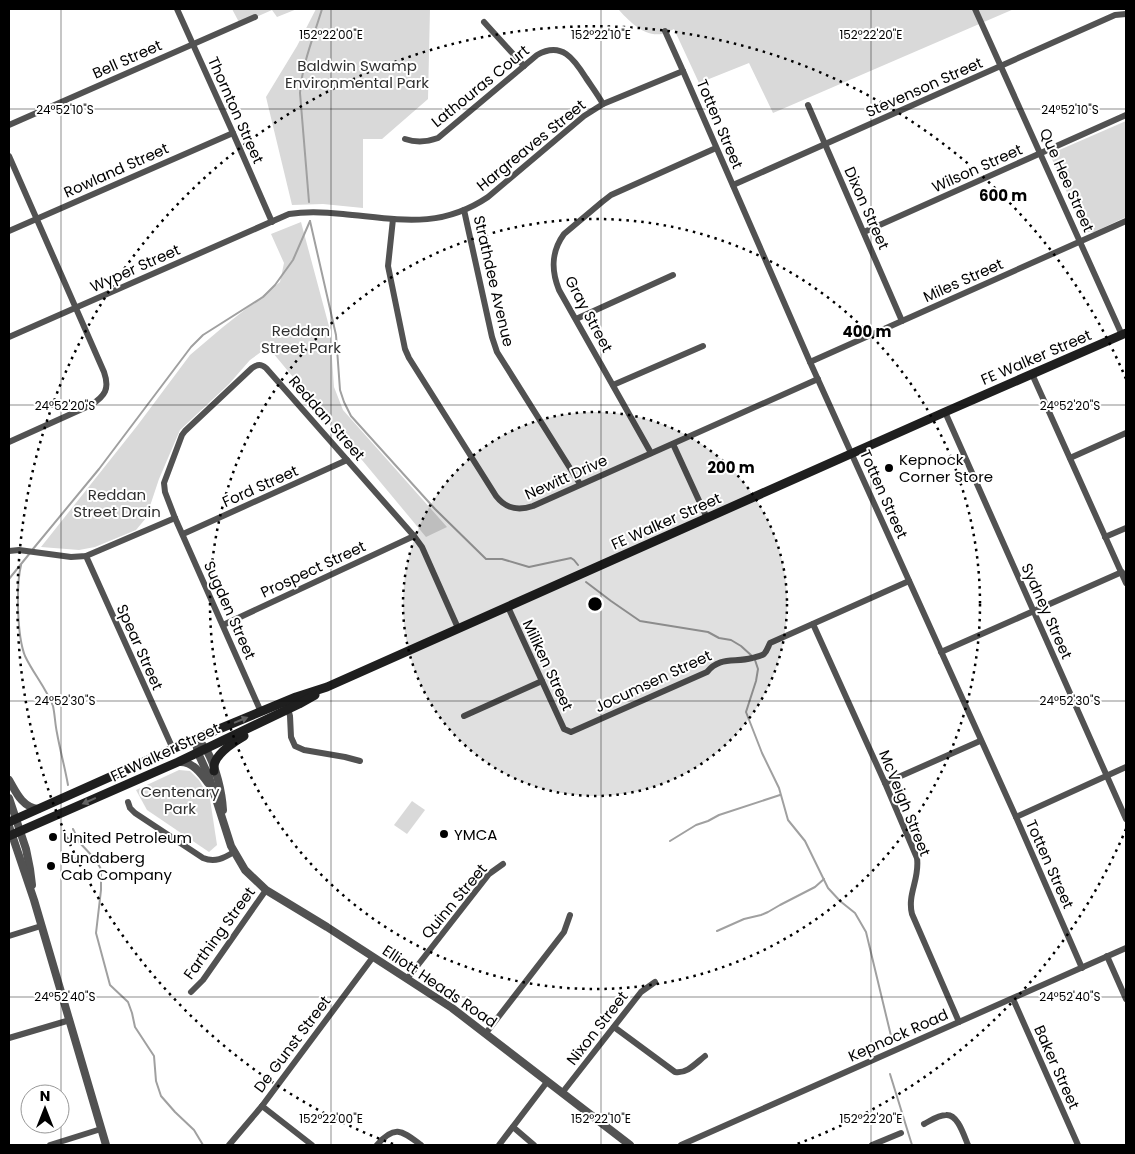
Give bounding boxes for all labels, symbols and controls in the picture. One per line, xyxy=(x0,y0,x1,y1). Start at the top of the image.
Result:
text: 152°22'00"E xyxy=(299,26,363,43)
text: 152°22'10"E xyxy=(571,26,631,43)
text: 152°22'20"E xyxy=(839,26,903,43)
street label: Bell Street xyxy=(89,34,165,84)
street label: Lathouras Court xyxy=(427,40,533,132)
street label: Stevenson Street xyxy=(862,52,986,122)
street label: Thornton Street xyxy=(203,53,269,167)
park label: Baldwin Swamp Environmental Park xyxy=(285,55,429,93)
street label: Totten Street xyxy=(692,76,748,172)
street label: Hargreaves Street xyxy=(472,94,590,196)
text: 24°52'10"S xyxy=(36,101,94,118)
text: 24°52'10"S xyxy=(1041,101,1099,118)
street label: Que Hee Street xyxy=(1035,125,1099,235)
street label: Rowland Street xyxy=(60,138,172,202)
street label: Wilson Street xyxy=(928,139,1026,197)
street label: Dixon Street xyxy=(839,163,895,253)
text: 600 m xyxy=(979,185,1027,206)
street label: Strathdee Avenue xyxy=(469,213,519,349)
street label: Wyper Street xyxy=(87,239,183,297)
street label: Miles Street xyxy=(920,253,1006,307)
street label: Gray Street xyxy=(560,272,618,356)
park label: Reddan Street Park xyxy=(261,320,341,358)
text: 400 m xyxy=(843,321,892,342)
street label: FE Walker Street xyxy=(977,324,1095,390)
street label: Reddan Street xyxy=(284,371,370,465)
text: 24°52'20"S xyxy=(35,397,95,414)
text: 24°52'20"S xyxy=(1040,397,1100,414)
street label: Totten Street xyxy=(855,446,913,542)
street label: Newitt Drive xyxy=(521,449,611,505)
place label: Kepnock Corner Store xyxy=(899,449,993,487)
text: 200 m xyxy=(707,457,755,478)
street label: Ford Street xyxy=(219,460,301,512)
marker: Kepnock Corner Store xyxy=(883,462,895,474)
park label: Reddan Street Drain xyxy=(73,484,161,522)
street label: FE Walker Street xyxy=(608,487,724,555)
street label: Prospect Street xyxy=(257,535,369,603)
street label: Sugden Street xyxy=(199,558,261,662)
street label: Sydney Street xyxy=(1017,560,1077,662)
centre of rings xyxy=(586,595,604,613)
street label: Spear Street xyxy=(112,601,168,693)
street label: Miliken Street xyxy=(518,616,578,714)
street label: Jocumsen Street xyxy=(591,645,715,717)
text: 24°52'30"S xyxy=(35,692,95,709)
text: 24°52'30"S xyxy=(1040,692,1100,709)
one-way arrow xyxy=(234,716,249,724)
street label: FE Walker Street xyxy=(107,717,223,787)
street label: McVeigh Street xyxy=(874,747,936,859)
park label: Centenary Park xyxy=(140,781,220,819)
one-way arrow xyxy=(82,798,96,806)
street label: Totten Street xyxy=(1021,816,1079,912)
place label: YMCA xyxy=(454,824,497,845)
place label: United Petroleum xyxy=(63,827,192,848)
marker: YMCA xyxy=(438,828,450,840)
marker: United Petroleum xyxy=(47,831,59,843)
place label: Bundaberg Cab Company xyxy=(61,847,172,885)
street label: Quinn Street xyxy=(416,859,492,943)
marker: Bundaberg Cab Company xyxy=(45,860,57,872)
street label: Farthing Street xyxy=(178,882,260,984)
street label: Elliott Heads Road xyxy=(379,940,501,1032)
street label: Nixon Street xyxy=(561,987,633,1069)
text: 24°52'40"S xyxy=(34,988,96,1005)
text: 24°52'40"S xyxy=(1039,988,1101,1005)
street label: De Gunst Street xyxy=(249,991,335,1097)
street label: Kepnock Road xyxy=(845,1004,951,1066)
street label: Baker Street xyxy=(1029,1022,1085,1112)
north arrow xyxy=(20,1084,70,1134)
text: N xyxy=(40,1086,50,1106)
text: 152°22'00"E xyxy=(299,1110,363,1127)
text: 152°22'10"E xyxy=(571,1110,631,1127)
text: 152°22'20"E xyxy=(839,1110,903,1127)

